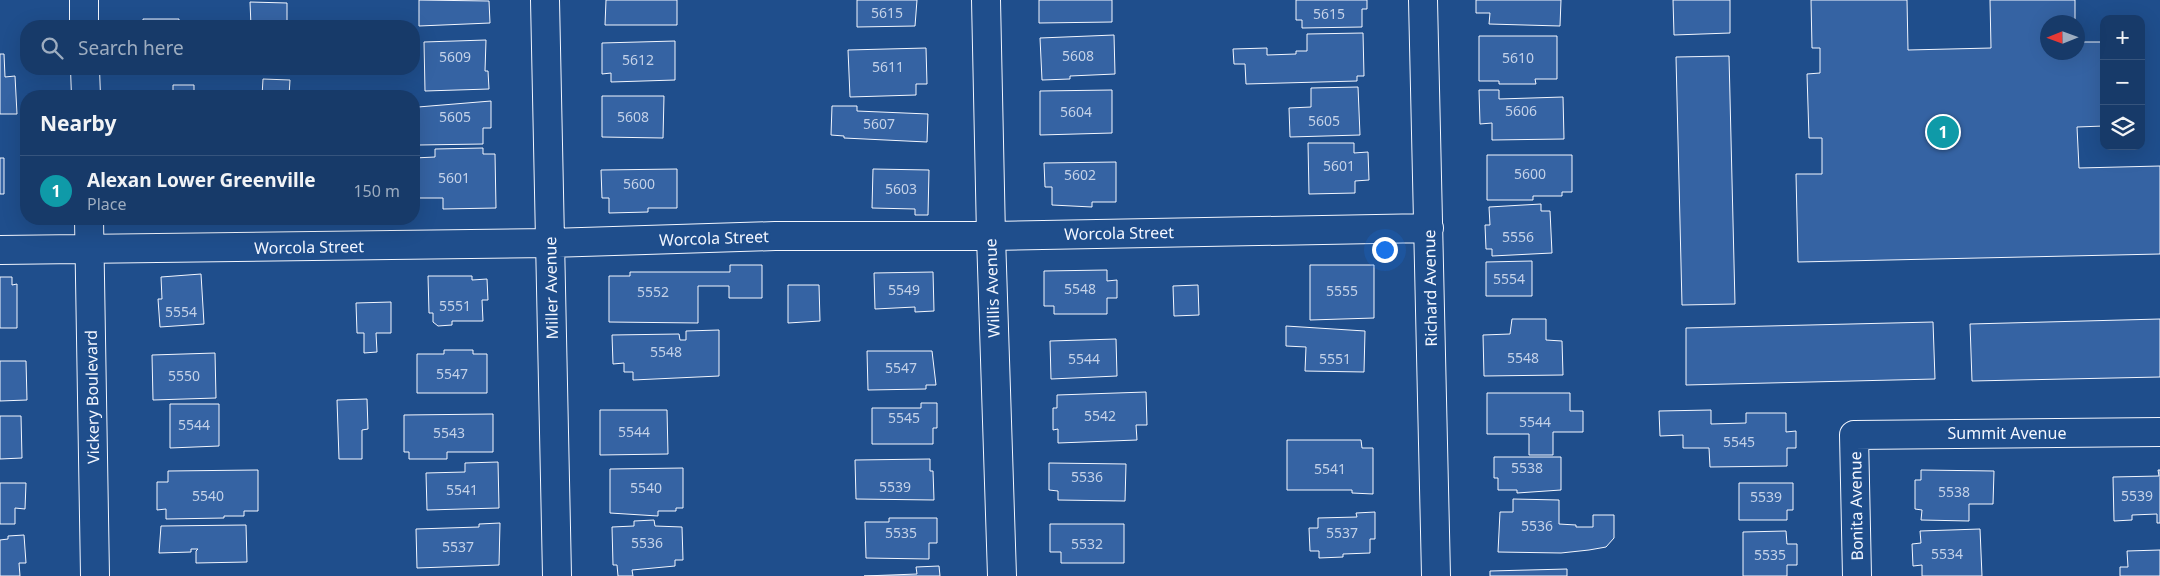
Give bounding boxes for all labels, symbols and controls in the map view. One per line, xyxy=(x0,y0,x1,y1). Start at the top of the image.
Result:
house number: 5615 xyxy=(871,3,903,22)
house number: 5615 xyxy=(1313,4,1345,23)
north arrow xyxy=(2040,15,2085,60)
map controls xyxy=(2100,15,2145,150)
button: + xyxy=(2100,15,2145,60)
search box xyxy=(20,20,420,75)
icon: search xyxy=(38,34,66,62)
text: Search here xyxy=(78,35,184,61)
house number: 5608 xyxy=(1062,46,1094,65)
house number: 5609 xyxy=(439,47,471,66)
house number: 5610 xyxy=(1502,48,1534,67)
house number: 5612 xyxy=(622,50,654,69)
house number: 5611 xyxy=(872,57,904,76)
button: − xyxy=(2100,60,2145,105)
house number: 5606 xyxy=(1505,101,1537,120)
house number: 5604 xyxy=(1060,102,1092,121)
button: layers xyxy=(2100,105,2145,150)
house number: 5605 xyxy=(439,107,471,126)
house number: 5608 xyxy=(617,107,649,126)
text: Nearby xyxy=(40,109,116,137)
house number: 5605 xyxy=(1308,111,1340,130)
pin: 1 xyxy=(1927,113,1959,151)
house number: 5607 xyxy=(863,114,895,133)
house number: 5601 xyxy=(1323,156,1355,175)
house number: 5600 xyxy=(1514,164,1546,183)
house number: 5602 xyxy=(1064,165,1096,184)
text: Alexan Lower Greenville xyxy=(87,167,316,193)
house number: 5601 xyxy=(438,168,470,187)
house number: 5600 xyxy=(623,174,655,193)
house number: 5603 xyxy=(885,179,917,198)
text: 1 xyxy=(51,180,61,202)
text: 150 m xyxy=(353,180,400,202)
text: Place xyxy=(87,193,127,215)
street label: Worcola Street xyxy=(1064,221,1174,245)
street label: Worcola Street xyxy=(659,225,769,251)
house number: 5556 xyxy=(1502,227,1534,246)
street label: Richard Avenue xyxy=(1418,229,1442,347)
street label: Worcola Street xyxy=(254,235,364,259)
street label: Miller Avenue xyxy=(539,236,563,340)
your location xyxy=(1372,237,1398,263)
street label: Willis Avenue xyxy=(979,238,1005,338)
house number: 5554 xyxy=(1493,269,1525,288)
house number: 5548 xyxy=(1064,279,1096,298)
house number: 5549 xyxy=(888,280,920,299)
house number: 5555 xyxy=(1326,281,1358,300)
house number: 5552 xyxy=(637,282,669,301)
house number: 5551 xyxy=(439,296,471,315)
house number: 5554 xyxy=(165,302,197,321)
street label: Vickery Boulevard xyxy=(80,330,104,464)
house number: 5548 xyxy=(650,342,682,361)
house number: 5548 xyxy=(1507,348,1539,367)
house number: 5544 xyxy=(1068,349,1100,368)
house number: 5551 xyxy=(1319,349,1351,368)
house number: 5547 xyxy=(885,358,917,377)
house number: 5547 xyxy=(436,364,468,383)
house number: 5550 xyxy=(168,366,200,385)
house number: 5542 xyxy=(1084,406,1116,425)
house number: 5545 xyxy=(888,408,920,427)
house number: 5544 xyxy=(1519,412,1551,431)
house number: 5544 xyxy=(178,415,210,434)
house number: 5544 xyxy=(618,422,650,441)
street label: Summit Avenue xyxy=(1948,422,2066,444)
house number: 5543 xyxy=(433,423,465,442)
house number: 5545 xyxy=(1723,432,1755,451)
street label: Bonita Avenue xyxy=(1844,451,1868,561)
house number: 5538 xyxy=(1511,458,1543,477)
house number: 5541 xyxy=(1314,459,1346,478)
house number: 5536 xyxy=(1071,467,1103,486)
house number: 5539 xyxy=(879,477,911,496)
house number: 5540 xyxy=(630,478,662,497)
house number: 5541 xyxy=(446,480,478,499)
house number: 5538 xyxy=(1938,482,1970,501)
house number: 5540 xyxy=(192,486,224,505)
house number: 5539 xyxy=(2121,486,2153,505)
house number: 5539 xyxy=(1750,487,1782,506)
house number: 5536 xyxy=(1521,516,1553,535)
house number: 5535 xyxy=(885,523,917,542)
house number: 5537 xyxy=(1326,523,1358,542)
house number: 5536 xyxy=(631,533,663,552)
house number: 5532 xyxy=(1071,534,1103,553)
house number: 5537 xyxy=(442,537,474,556)
house number: 5534 xyxy=(1931,544,1963,563)
house number: 5535 xyxy=(1754,545,1786,564)

